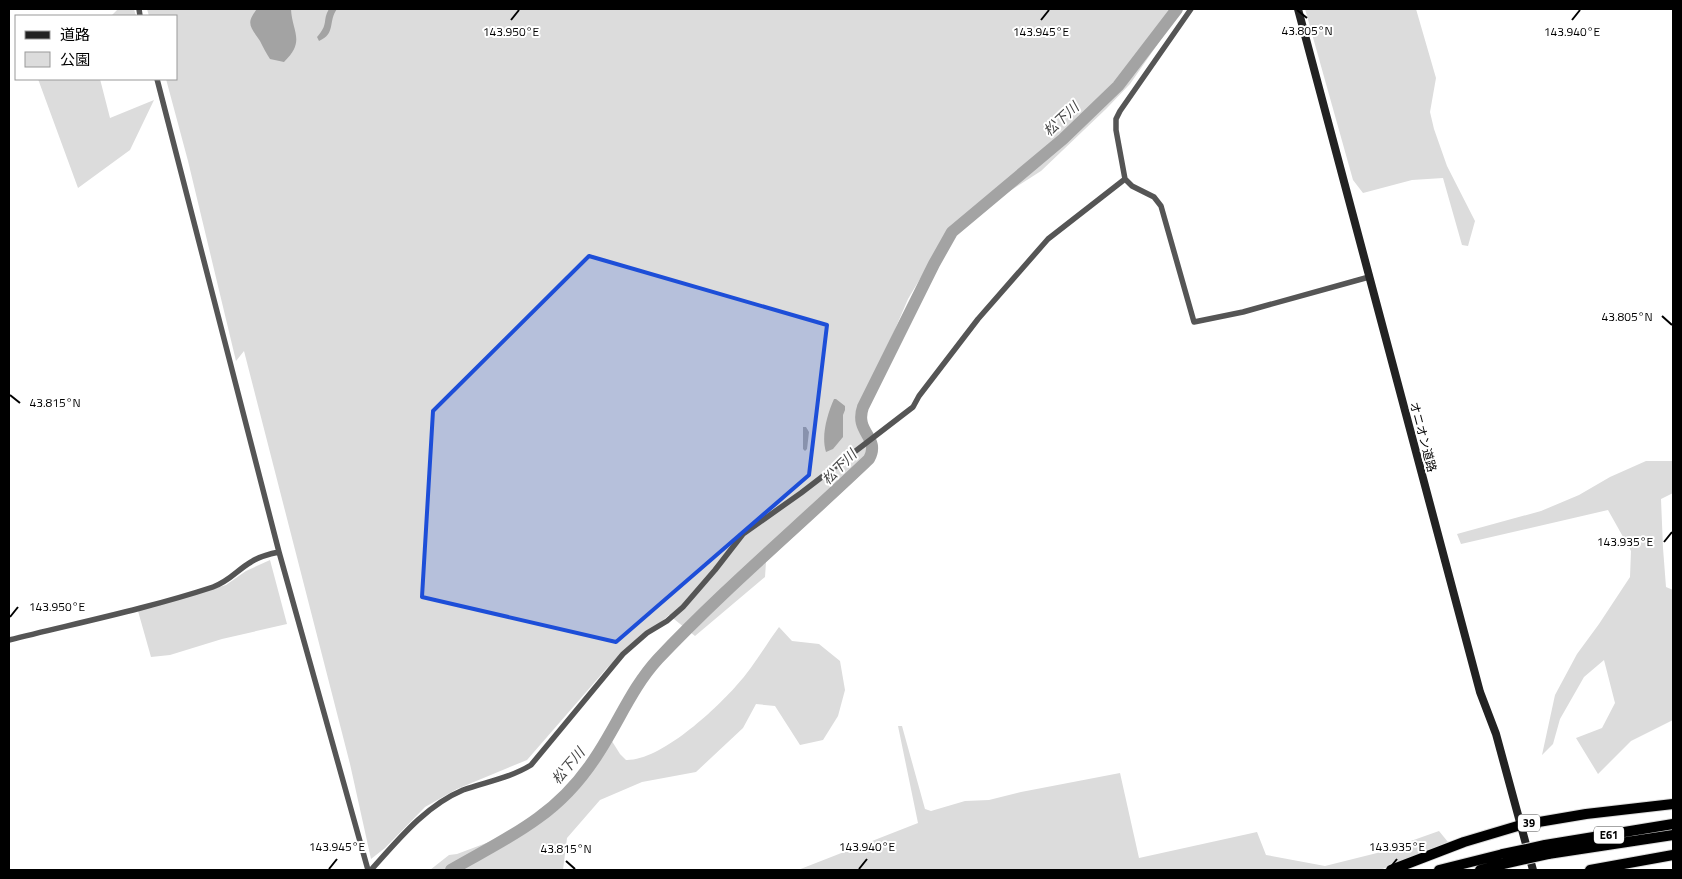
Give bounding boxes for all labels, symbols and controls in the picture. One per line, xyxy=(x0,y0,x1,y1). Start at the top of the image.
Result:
legend xyxy=(15,15,178,80)
text: 43.805°N xyxy=(1281,21,1333,40)
text: 143.950°E xyxy=(483,22,539,41)
text: 143.945°E xyxy=(1013,22,1069,41)
text: 143.940°E xyxy=(1544,22,1600,41)
text: 道路 xyxy=(60,23,90,46)
text: 公園 xyxy=(60,48,90,71)
water label: 松下川 xyxy=(1038,95,1085,141)
text: 43.805°N xyxy=(1601,307,1653,326)
text: 43.815°N xyxy=(29,393,81,412)
street label: オニオン道路 xyxy=(1405,400,1442,474)
water label: 松下川 xyxy=(816,443,862,489)
text: 143.935°E xyxy=(1597,532,1653,551)
text: 143.950°E xyxy=(29,597,85,616)
water label: 松下川 xyxy=(546,741,590,789)
road number: 39 xyxy=(1518,814,1540,831)
road number: E61 xyxy=(1594,826,1624,844)
text: 143.945°E xyxy=(309,837,365,856)
text: 143.940°E xyxy=(839,837,895,856)
text: 143.935°E xyxy=(1369,837,1425,856)
text: 43.815°N xyxy=(540,839,592,858)

